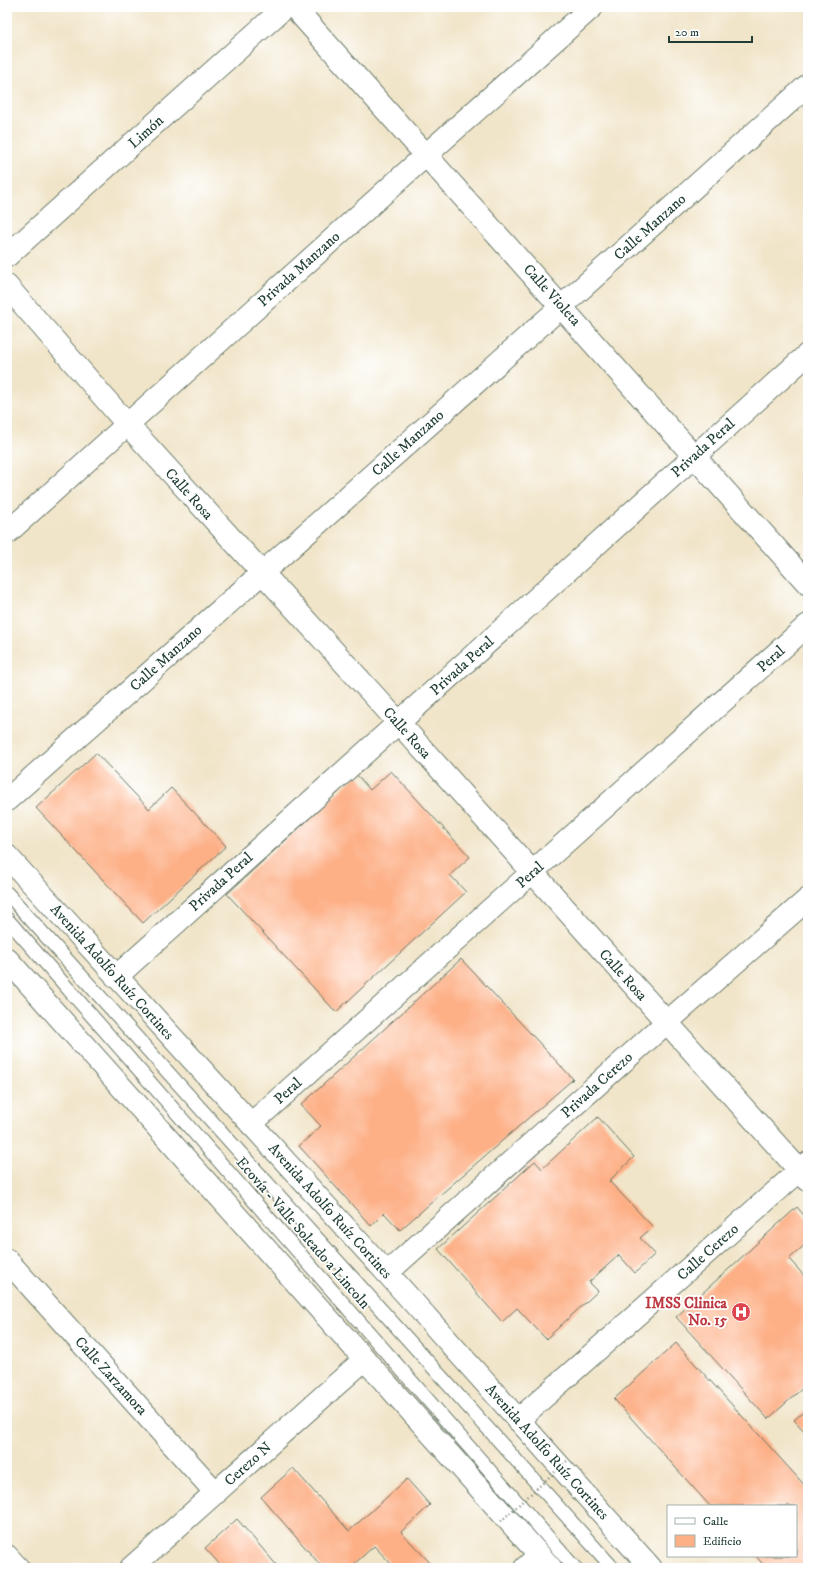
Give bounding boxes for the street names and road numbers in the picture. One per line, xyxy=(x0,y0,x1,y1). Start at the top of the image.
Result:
street label: Limón xyxy=(124,111,168,153)
street label: Calle Manzano xyxy=(610,190,690,264)
street label: Privada Manzano xyxy=(254,227,344,311)
street label: Calle Violeta xyxy=(519,260,585,330)
street label: Calle Manzano xyxy=(368,406,448,480)
street label: Privada Peral xyxy=(667,414,739,482)
street label: Calle Rosa xyxy=(161,464,218,524)
street label: Calle Manzano xyxy=(126,621,206,695)
street label: Privada Peral xyxy=(426,632,498,700)
street label: Peral xyxy=(753,641,789,676)
street label: Calle Rosa xyxy=(379,703,436,763)
street label: Privada Peral xyxy=(185,848,257,916)
street label: Peral xyxy=(512,857,548,892)
street label: Avenida Adolfo Ruíz Cortines xyxy=(46,900,178,1044)
street label: Calle Rosa xyxy=(595,945,652,1005)
street label: Privada Cerezo xyxy=(557,1048,637,1122)
street label: Peral xyxy=(270,1073,306,1108)
street label: Avenida Adolfo Ruíz Cortines xyxy=(264,1139,396,1283)
street label: Ecovía - Valle Soleado a Lincoln xyxy=(232,1153,374,1313)
street label: Calle Cerezo xyxy=(673,1219,743,1285)
street label: Calle Zarzamora xyxy=(71,1333,152,1420)
street label: Avenida Adolfo Ruíz Cortines xyxy=(481,1380,613,1524)
street label: Cerezo N xyxy=(220,1438,276,1490)

